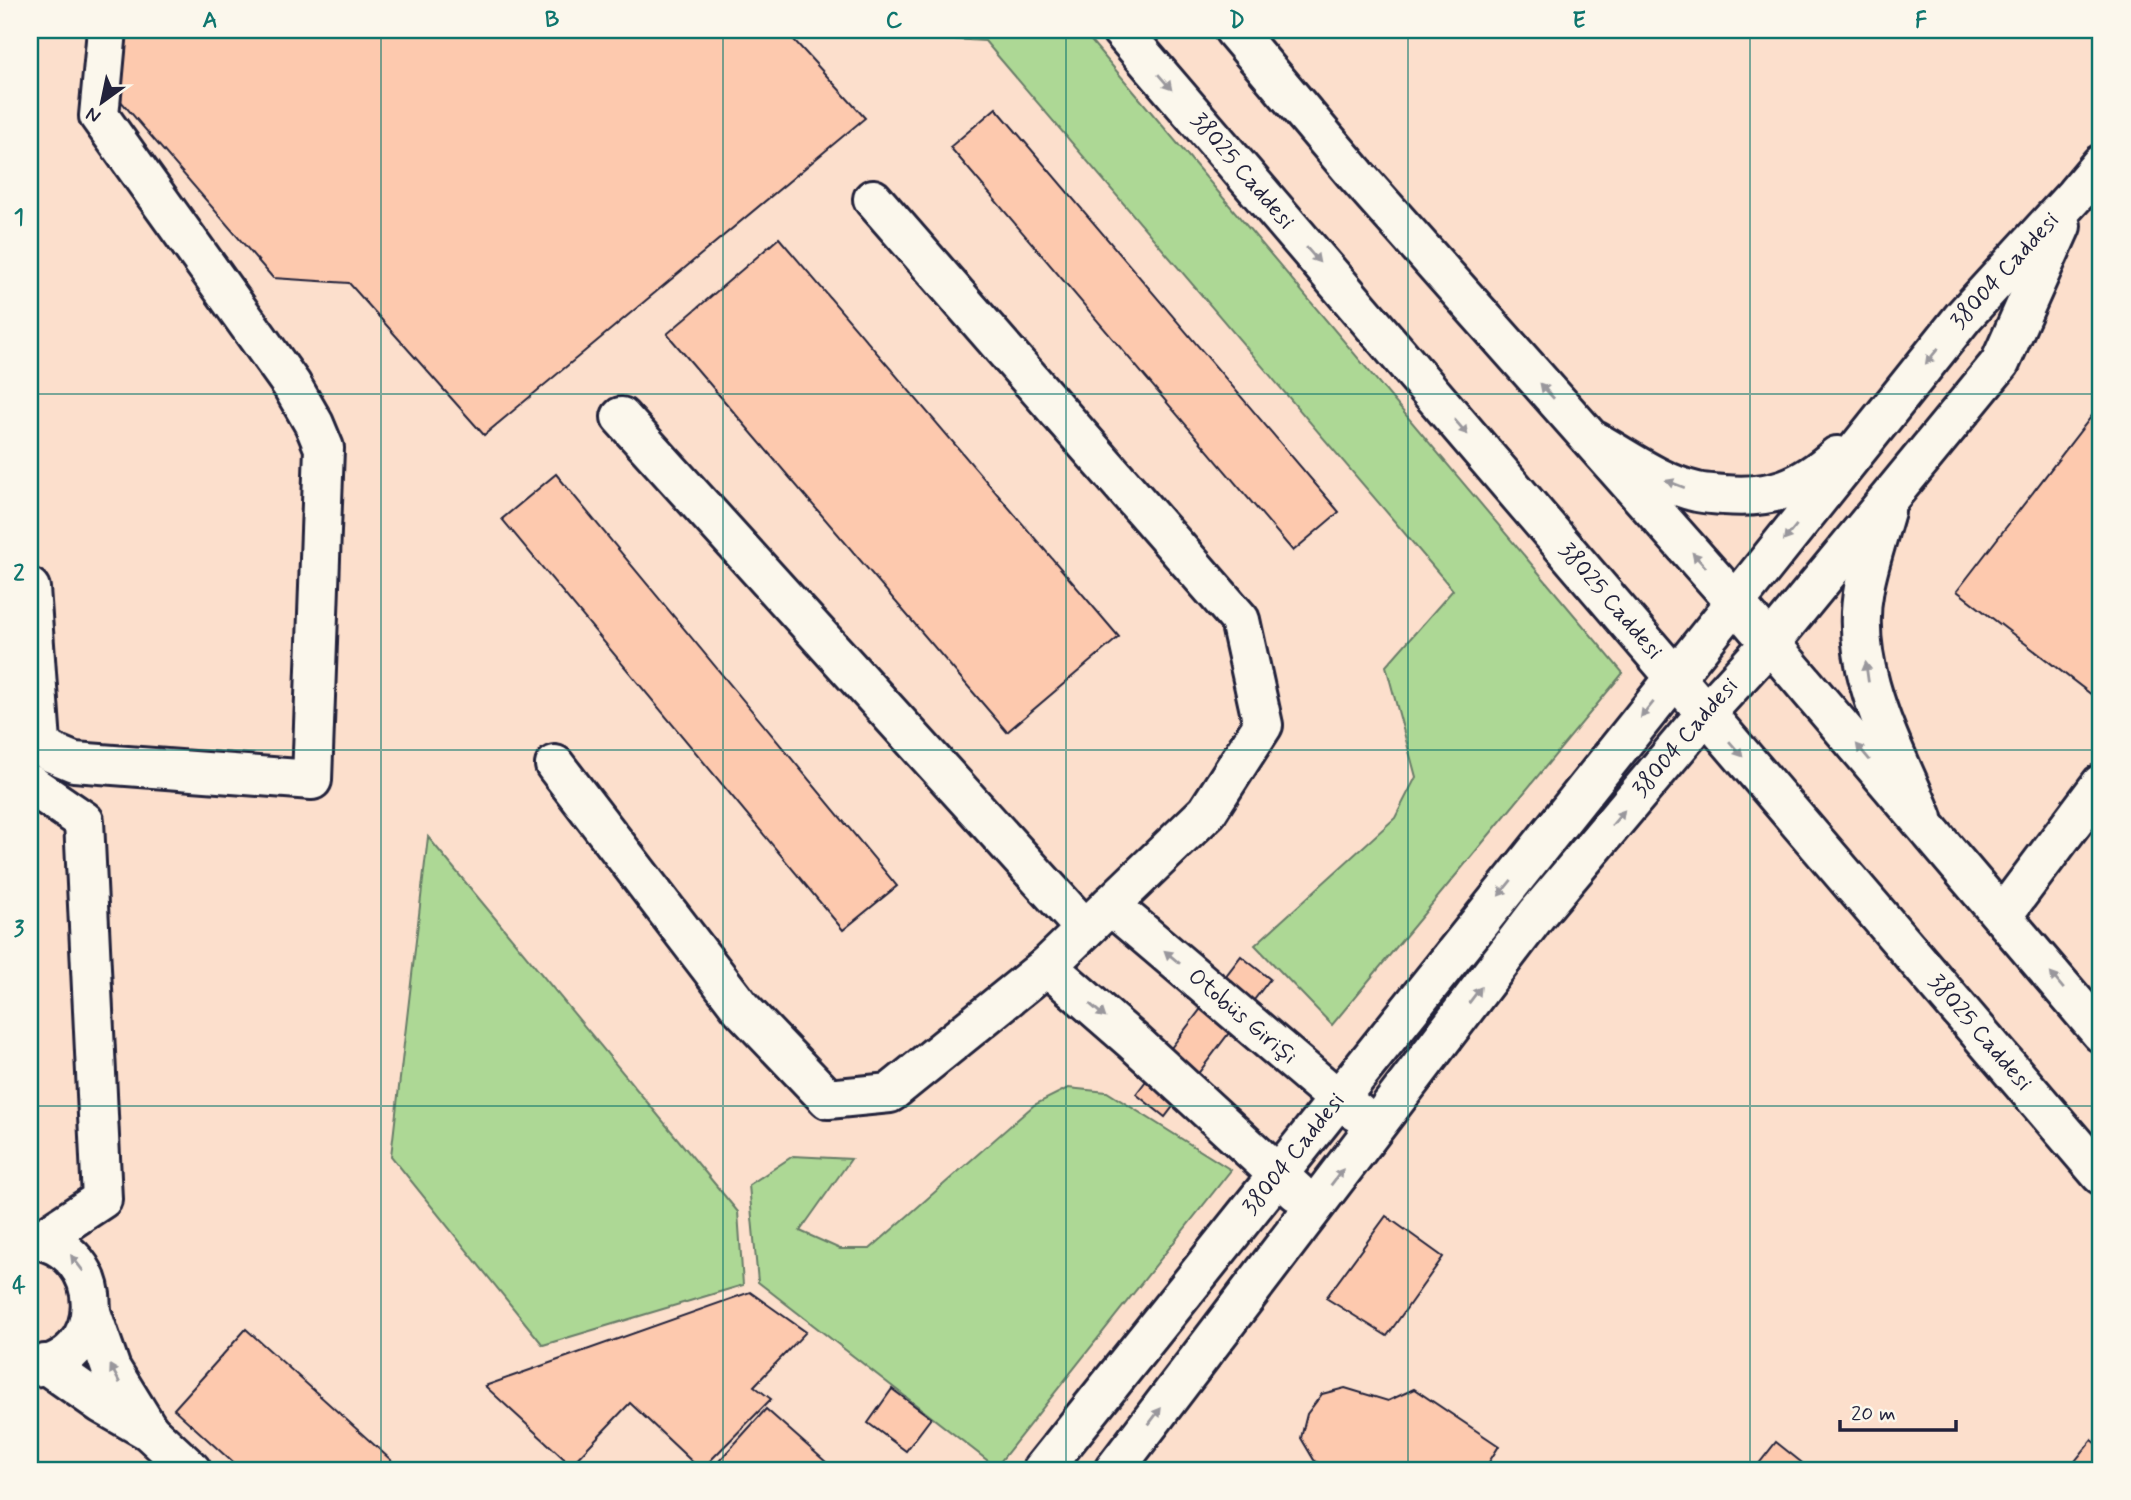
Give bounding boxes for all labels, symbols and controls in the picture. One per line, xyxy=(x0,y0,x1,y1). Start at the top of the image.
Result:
text: A xyxy=(202,6,218,36)
text: B xyxy=(545,6,560,36)
text: C xyxy=(886,6,903,36)
text: D xyxy=(1229,6,1245,36)
text: E xyxy=(1572,6,1586,36)
text: F xyxy=(1915,6,1927,36)
north arrow xyxy=(66,66,136,136)
one-way arrow xyxy=(1157,73,1172,90)
text: N xyxy=(81,101,106,129)
street label: 38025 Caddesi xyxy=(1183,107,1300,236)
text: 1 xyxy=(14,203,24,233)
street label: 38004 Caddesi xyxy=(1944,206,2066,336)
one-way arrow xyxy=(1305,246,1320,263)
one-way arrow xyxy=(1925,347,1940,364)
one-way arrow xyxy=(1540,382,1555,399)
one-way arrow xyxy=(1453,419,1468,436)
one-way arrow xyxy=(1665,478,1686,489)
one-way arrow xyxy=(1783,525,1798,542)
street label: 38025 Caddesi xyxy=(1551,537,1668,666)
one-way arrow xyxy=(1691,552,1707,569)
text: 2 xyxy=(13,559,25,589)
one-way arrow xyxy=(1861,660,1872,682)
street label: 38004 Caddesi xyxy=(1626,672,1745,804)
one-way arrow xyxy=(1639,701,1654,719)
one-way arrow xyxy=(1729,740,1744,758)
one-way arrow xyxy=(1855,743,1870,761)
one-way arrow xyxy=(1610,809,1625,827)
one-way arrow xyxy=(1497,879,1512,897)
text: 3 xyxy=(14,915,25,945)
one-way arrow xyxy=(1164,950,1182,965)
street label: Otobüs Girişi xyxy=(1181,962,1303,1072)
street label: 38025 Caddesi xyxy=(1921,968,2038,1098)
one-way arrow xyxy=(2050,973,2065,990)
one-way arrow xyxy=(1468,986,1482,1005)
one-way arrow xyxy=(1089,1003,1107,1019)
street label: 38004 Caddesi xyxy=(1236,1087,1352,1222)
one-way arrow xyxy=(1330,1168,1345,1186)
one-way arrow xyxy=(70,1255,85,1272)
text: 4 xyxy=(12,1271,26,1301)
one-way arrow xyxy=(109,1364,121,1384)
scale bar xyxy=(1840,1388,1956,1432)
text: 20 m xyxy=(1851,1400,1896,1428)
one-way arrow xyxy=(1148,1407,1162,1425)

